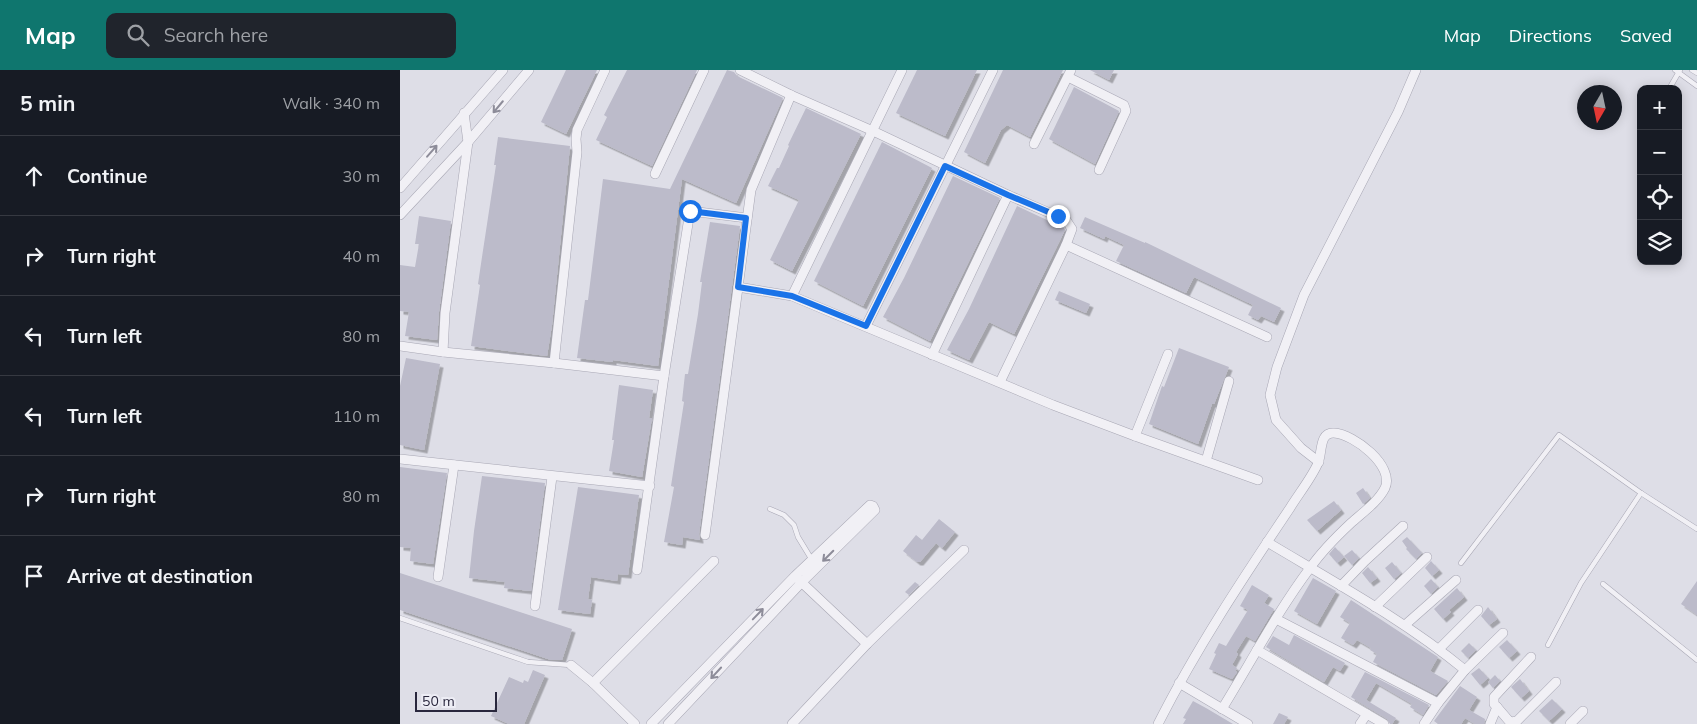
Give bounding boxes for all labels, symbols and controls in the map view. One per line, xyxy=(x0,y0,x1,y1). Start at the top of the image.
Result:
search box xyxy=(106,13,456,58)
text: Map xyxy=(25,20,76,50)
icon: search xyxy=(124,21,152,49)
text: Search here xyxy=(164,23,268,47)
text: Map xyxy=(1444,24,1481,47)
text: Directions xyxy=(1509,24,1592,47)
text: Saved xyxy=(1620,24,1672,47)
north arrow xyxy=(1577,85,1622,130)
map controls xyxy=(1637,85,1682,265)
button: + xyxy=(1637,85,1682,130)
text: 5 min xyxy=(20,90,75,116)
text: Walk · 340 m xyxy=(282,93,380,113)
one-way arrow xyxy=(492,100,503,113)
button: − xyxy=(1637,130,1682,175)
one-way arrow xyxy=(426,144,438,157)
icon: ahead xyxy=(20,162,48,190)
text: Continue xyxy=(67,164,147,188)
text: 30 m xyxy=(343,166,380,186)
button: locate xyxy=(1637,175,1682,220)
route start xyxy=(679,200,702,223)
route end xyxy=(1047,205,1070,228)
button: layers xyxy=(1637,220,1682,265)
icon: right xyxy=(20,242,48,270)
text: Turn right xyxy=(67,244,156,268)
text: 40 m xyxy=(343,246,380,266)
icon: left xyxy=(20,322,48,350)
text: Turn left xyxy=(67,324,142,348)
text: 80 m xyxy=(343,326,380,346)
icon: left xyxy=(20,402,48,430)
text: Turn left xyxy=(67,404,142,428)
text: 110 m xyxy=(333,406,380,426)
icon: right xyxy=(20,482,48,510)
text: Turn right xyxy=(67,484,156,508)
text: 80 m xyxy=(343,486,380,506)
one-way arrow xyxy=(822,550,834,562)
icon: arrive xyxy=(20,562,48,590)
text: Arrive at destination xyxy=(67,564,253,588)
one-way arrow xyxy=(752,607,764,620)
one-way arrow xyxy=(710,667,722,680)
scale bar xyxy=(415,689,498,712)
text: 50 m xyxy=(422,692,455,710)

